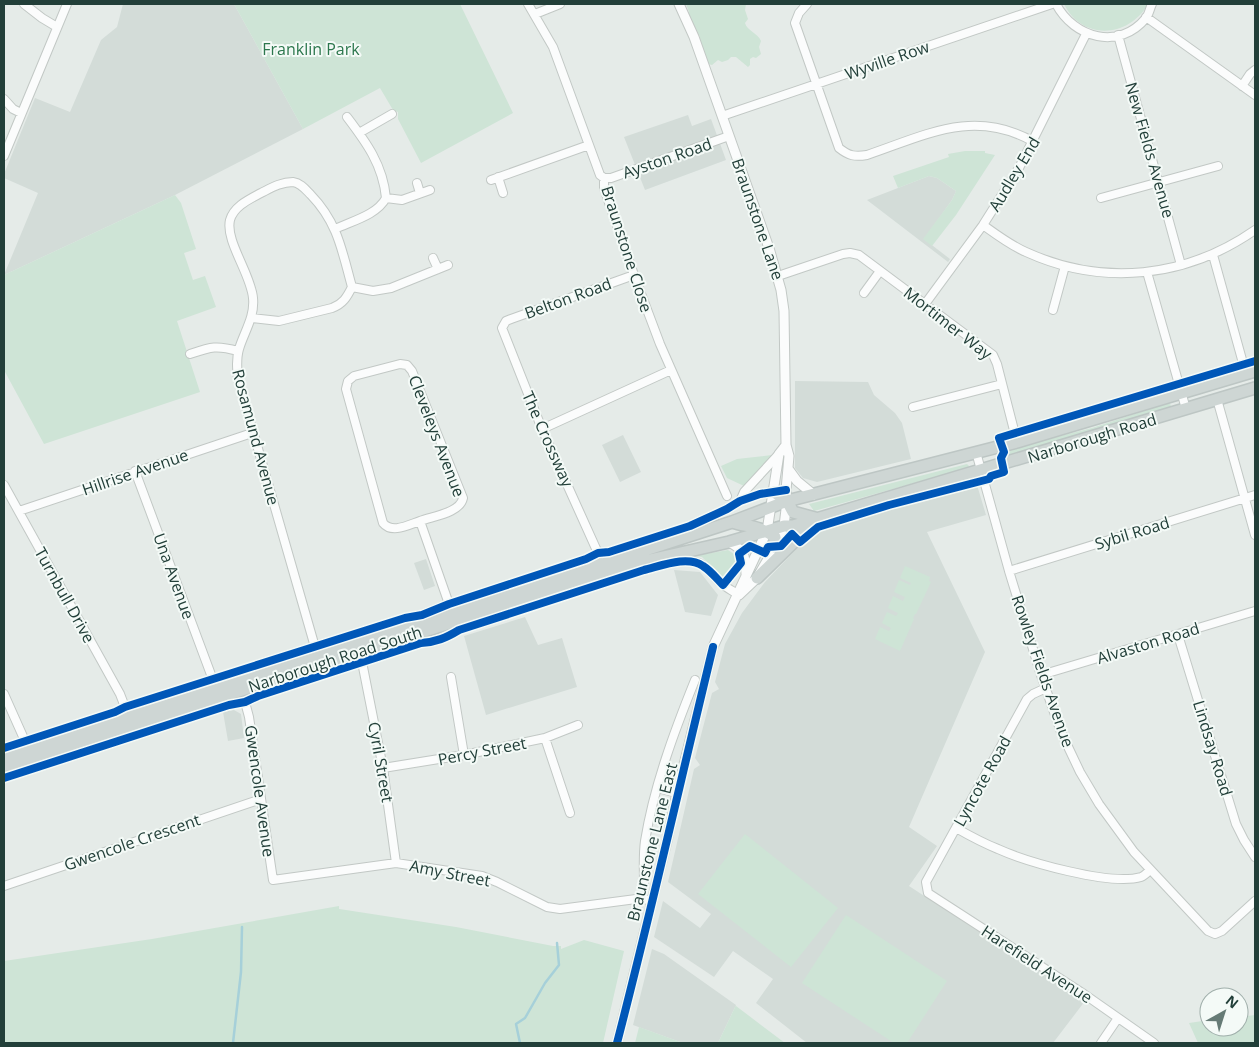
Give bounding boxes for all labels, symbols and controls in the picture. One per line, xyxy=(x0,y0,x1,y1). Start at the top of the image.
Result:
street label: Wyville Row xyxy=(842,35,933,85)
park label: Franklin Park xyxy=(262,38,360,60)
street label: New Fields Avenue xyxy=(1120,80,1180,220)
street label: Ayston Road xyxy=(619,132,715,184)
street label: Audley End xyxy=(983,133,1045,215)
street label: Braunstone Lane xyxy=(727,155,789,283)
street label: Braunstone Close xyxy=(596,183,658,315)
street label: Belton Road xyxy=(522,272,614,324)
street label: Mortimer Way xyxy=(899,282,997,365)
street label: Rosamund Avenue xyxy=(227,366,285,508)
street label: Cleveleys Avenue xyxy=(404,372,470,500)
street label: The Crossway xyxy=(517,388,579,491)
street label: Narborough Road xyxy=(1025,408,1159,468)
street label: Hillrise Avenue xyxy=(79,444,191,500)
street label: Sybil Road xyxy=(1092,511,1172,555)
street label: Una Avenue xyxy=(148,530,200,622)
street label: Turnbull Drive xyxy=(30,543,100,647)
street label: Rowley Fields Avenue xyxy=(1007,592,1079,750)
street label: Alvaston Road xyxy=(1094,617,1202,669)
street label: Narborough Road South xyxy=(245,620,425,698)
street label: Lindsay Road xyxy=(1188,698,1238,798)
street label: Cyril Street xyxy=(363,720,399,804)
street label: Gwencole Avenue xyxy=(240,724,280,858)
street label: Percy Street xyxy=(436,732,528,770)
street label: Lyncote Road xyxy=(948,732,1016,830)
street label: Braunstone Lane East xyxy=(622,760,682,924)
street label: Gwencole Crescent xyxy=(61,808,203,876)
street label: Amy Street xyxy=(408,854,493,892)
street label: Harefield Avenue xyxy=(977,920,1097,1008)
north arrow xyxy=(1199,987,1249,1037)
text: N xyxy=(1222,991,1243,1012)

